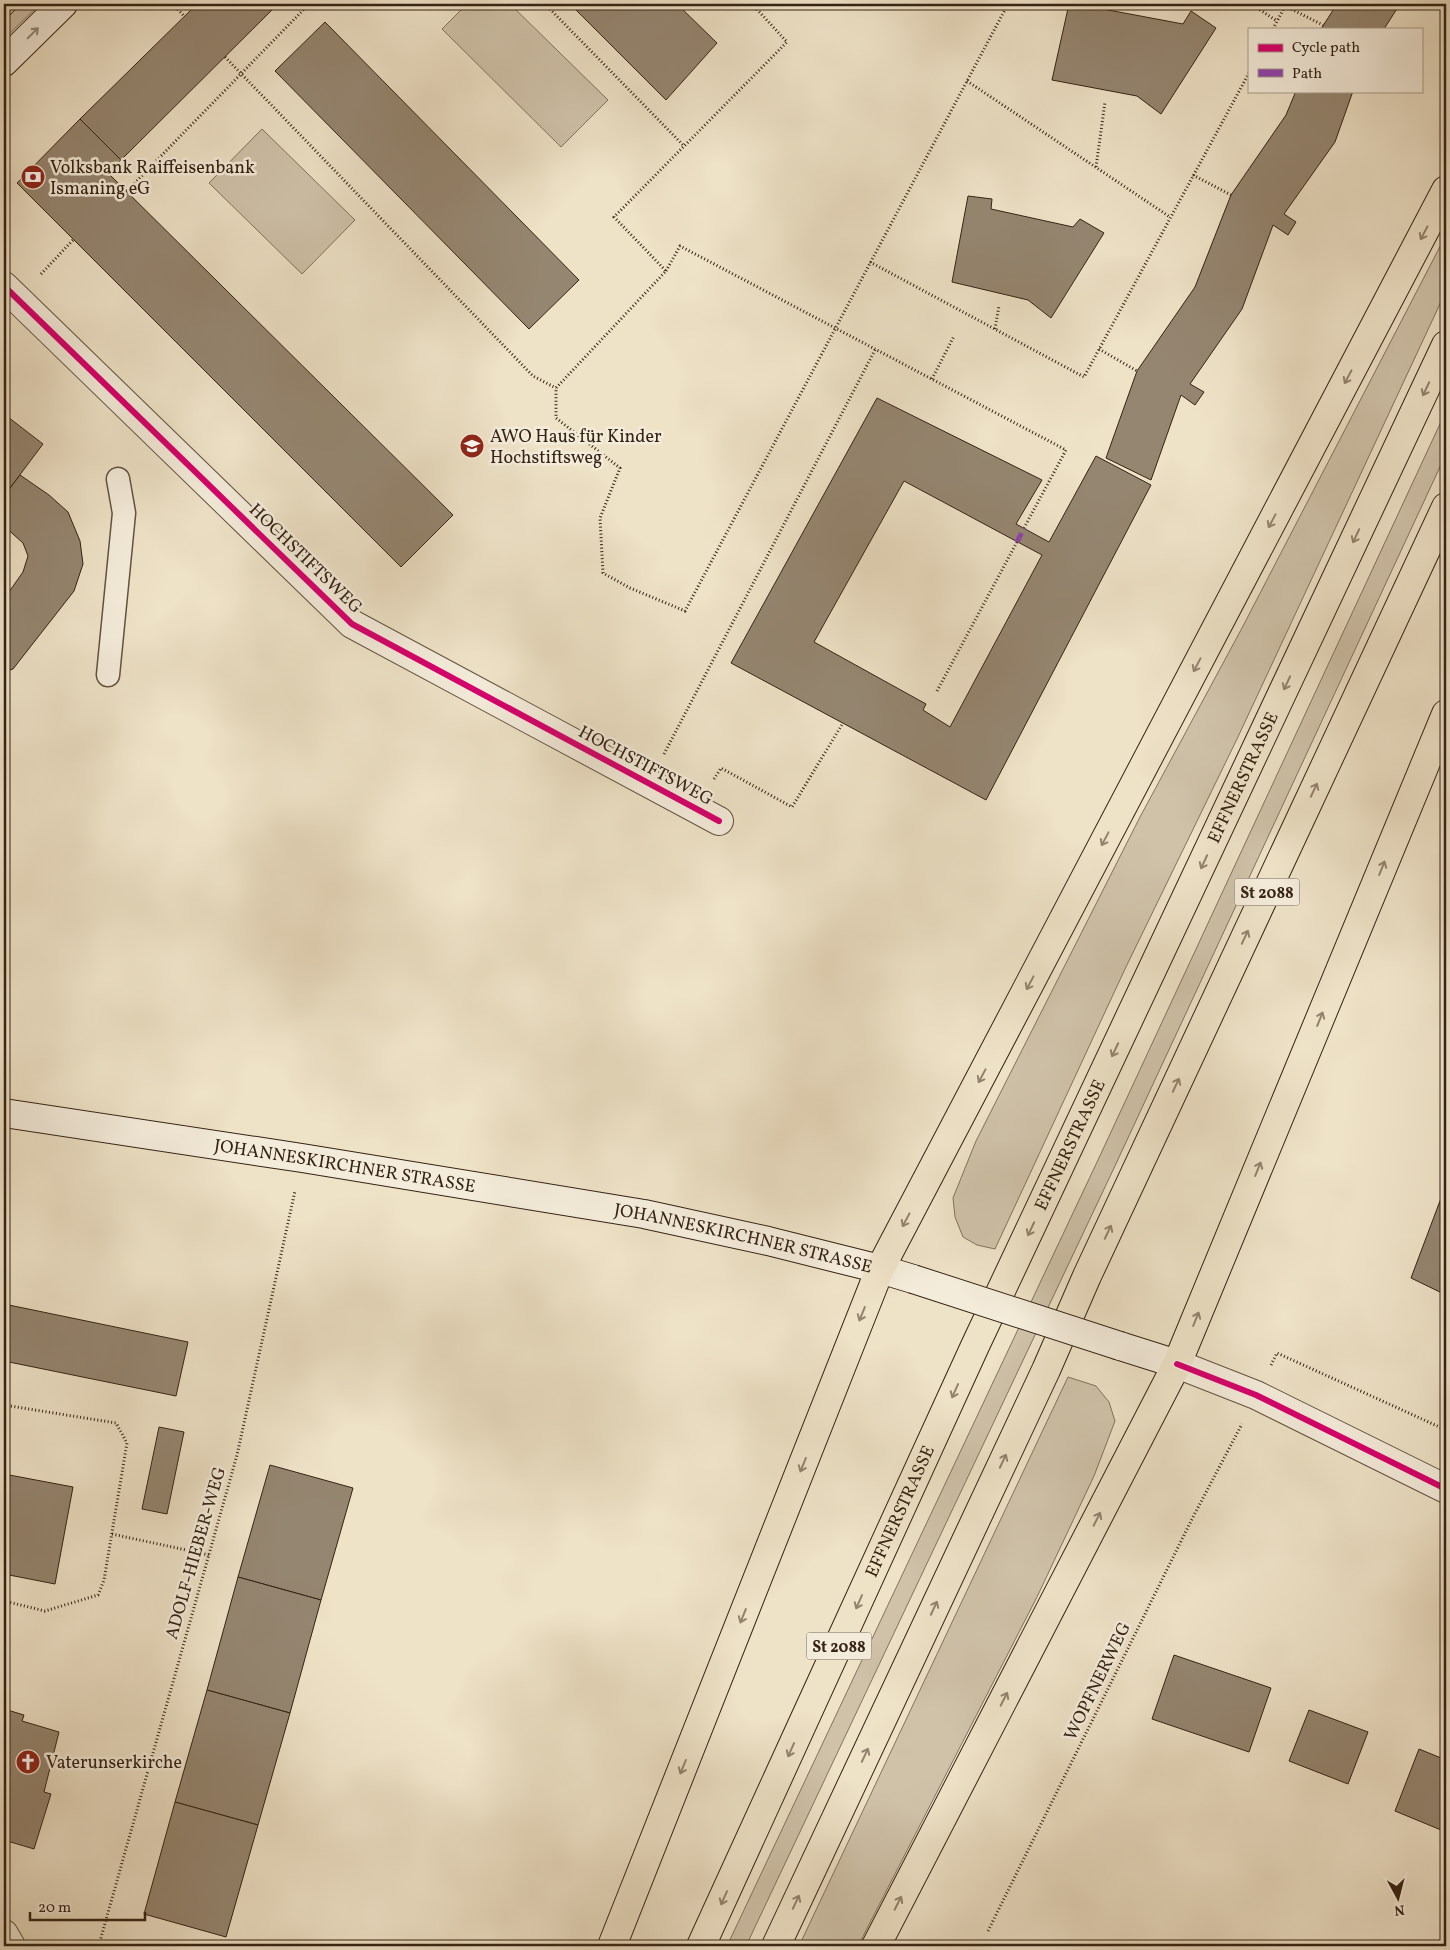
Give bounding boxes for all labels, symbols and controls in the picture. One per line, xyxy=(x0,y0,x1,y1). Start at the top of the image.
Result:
one-way arrow xyxy=(27,27,40,39)
legend xyxy=(1248,28,1422,92)
text: Cycle path xyxy=(1292,38,1360,59)
text: Path xyxy=(1292,64,1322,85)
place label: Volksbank Raiffeisenbank Ismaning eG xyxy=(50,156,255,202)
bank icon: Volksbank Raiffeisenbank Ismaning eG xyxy=(20,164,46,190)
one-way arrow xyxy=(1419,226,1429,241)
one-way arrow xyxy=(1343,370,1353,385)
one-way arrow xyxy=(1420,381,1430,396)
place label: AWO Haus für Kinder Hochstiftsweg xyxy=(490,425,662,471)
school or university icon: AWO Haus für Kinder Hochstiftsweg xyxy=(459,433,485,459)
street label: HOCHSTIFTSWEG xyxy=(243,498,367,620)
one-way arrow xyxy=(1267,513,1277,528)
one-way arrow xyxy=(1351,528,1361,543)
one-way arrow xyxy=(1192,657,1201,672)
one-way arrow xyxy=(1282,675,1292,690)
street label: EFFNERSTRASSE xyxy=(1202,708,1286,848)
street label: HOCHSTIFTSWEG xyxy=(574,720,717,812)
one-way arrow xyxy=(1310,783,1319,798)
one-way arrow xyxy=(1100,832,1110,847)
one-way arrow xyxy=(1198,854,1208,869)
one-way arrow xyxy=(1378,861,1388,876)
road number: St 2088 xyxy=(1234,879,1300,906)
one-way arrow xyxy=(1240,930,1250,945)
one-way arrow xyxy=(1025,976,1035,991)
one-way arrow xyxy=(1316,1011,1325,1027)
one-way arrow xyxy=(1110,1043,1120,1058)
one-way arrow xyxy=(977,1068,986,1083)
street label: EFFNERSTRASSE xyxy=(1029,1075,1113,1215)
one-way arrow xyxy=(1172,1078,1182,1093)
street label: JOHANNESKIRCHNER STRASSE xyxy=(212,1134,477,1200)
one-way arrow xyxy=(1254,1162,1263,1177)
street label: JOHANNESKIRCHNER STRASSE xyxy=(612,1198,875,1281)
one-way arrow xyxy=(901,1212,910,1227)
one-way arrow xyxy=(1026,1221,1035,1236)
one-way arrow xyxy=(1103,1225,1113,1240)
one-way arrow xyxy=(857,1306,867,1321)
one-way arrow xyxy=(1191,1312,1201,1327)
one-way arrow xyxy=(950,1383,959,1398)
street label: EFFNERSTRASSE xyxy=(860,1442,942,1582)
one-way arrow xyxy=(999,1454,1009,1469)
one-way arrow xyxy=(797,1457,807,1472)
street label: ADOLF-HIEBER-WEG xyxy=(160,1464,233,1643)
one-way arrow xyxy=(1092,1511,1102,1526)
one-way arrow xyxy=(853,1594,863,1609)
one-way arrow xyxy=(930,1601,940,1616)
one-way arrow xyxy=(737,1608,747,1623)
street label: WOPFNERWEG xyxy=(1059,1618,1138,1745)
road number: St 2088 xyxy=(806,1632,872,1660)
one-way arrow xyxy=(1000,1692,1009,1707)
one-way arrow xyxy=(786,1742,796,1757)
one-way arrow xyxy=(861,1748,871,1763)
church icon: Vaterunserkirche xyxy=(15,1749,41,1775)
place label: Vaterunserkirche xyxy=(46,1751,182,1776)
one-way arrow xyxy=(677,1759,687,1774)
north arrow xyxy=(1372,1872,1422,1922)
scale bar xyxy=(30,1890,145,1922)
one-way arrow xyxy=(719,1890,728,1905)
one-way arrow xyxy=(792,1895,802,1910)
one-way arrow xyxy=(894,1896,903,1911)
text: 20 m xyxy=(38,1898,71,1919)
text: N xyxy=(1393,1899,1406,1919)

